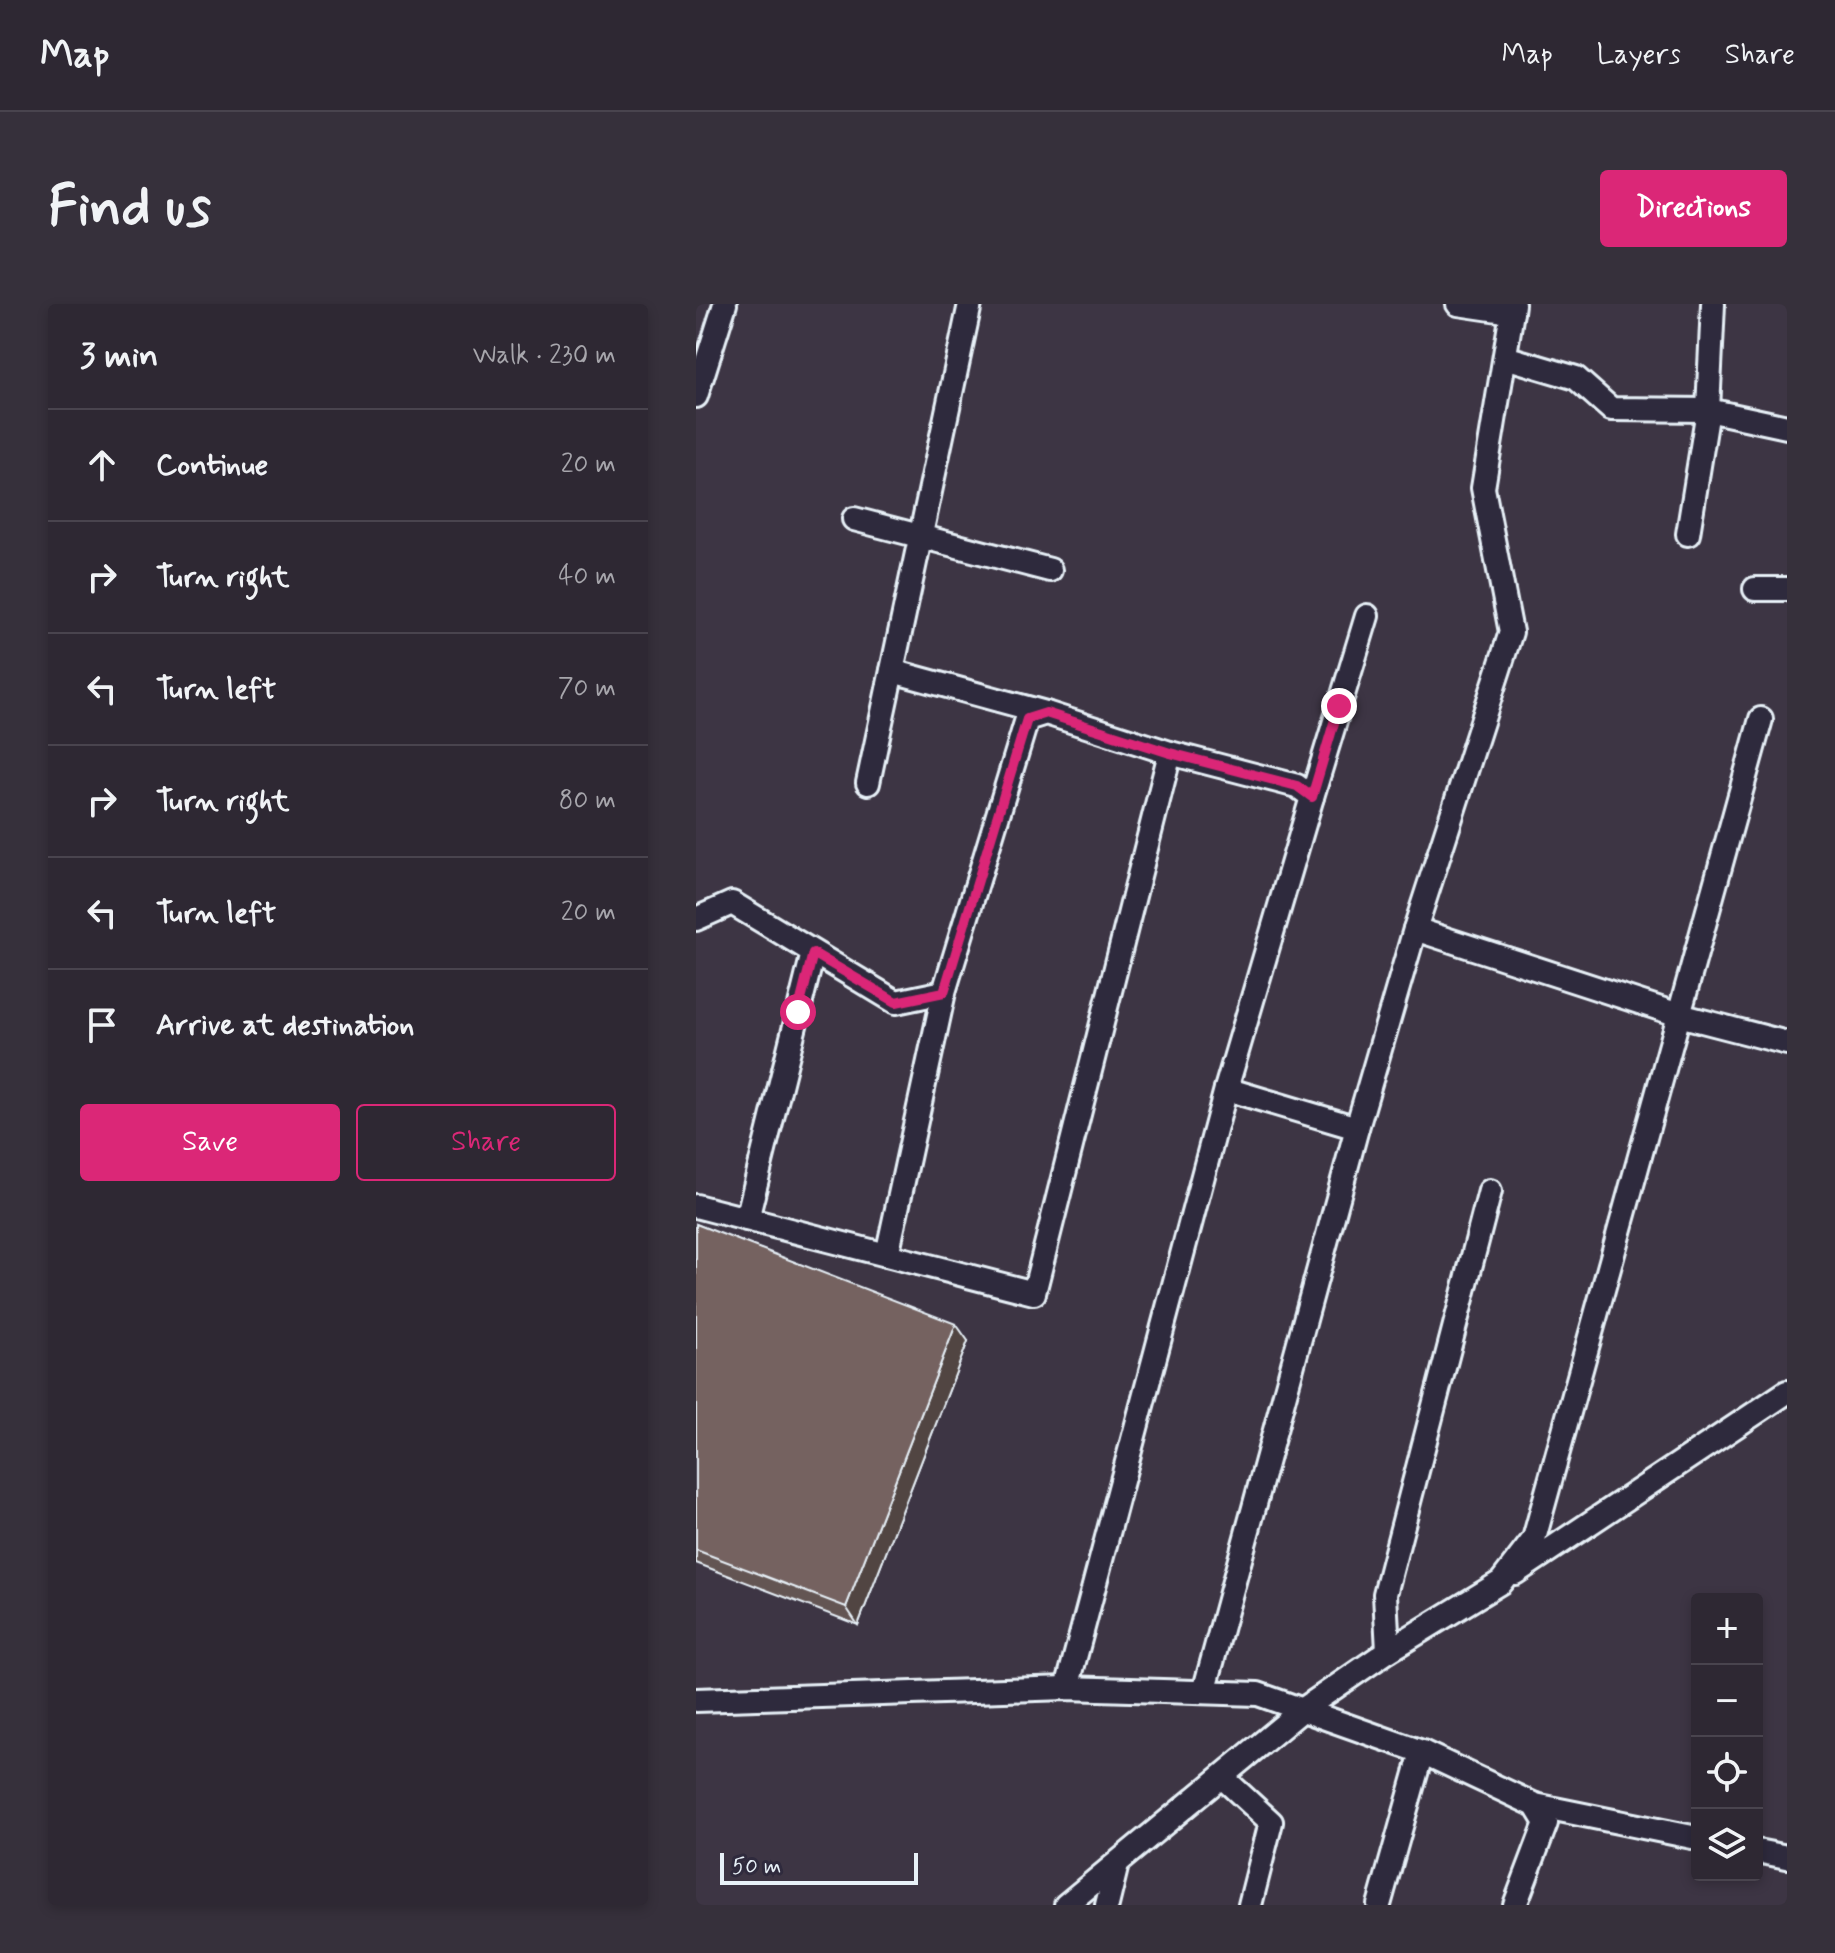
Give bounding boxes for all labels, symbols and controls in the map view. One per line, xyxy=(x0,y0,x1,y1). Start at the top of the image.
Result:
text: Map xyxy=(40,31,110,80)
text: Map xyxy=(1502,37,1553,74)
text: Layers xyxy=(1597,37,1681,74)
text: Share xyxy=(1725,37,1795,74)
button: Directions xyxy=(1600,170,1787,247)
text: Find us xyxy=(48,172,211,245)
text: 3 min xyxy=(80,334,158,379)
text: Walk · 230 m xyxy=(473,339,616,373)
icon: ahead xyxy=(80,443,124,487)
text: Continue xyxy=(156,446,268,485)
text: 20 m xyxy=(561,448,616,482)
icon: right xyxy=(80,555,124,599)
text: Turn right xyxy=(156,558,289,597)
text: 40 m xyxy=(558,560,616,594)
icon: left xyxy=(80,667,124,711)
text: Turn left xyxy=(156,670,276,709)
text: 70 m xyxy=(558,672,616,706)
route end xyxy=(1321,688,1357,724)
icon: right xyxy=(80,779,124,823)
text: Turn right xyxy=(156,782,289,821)
text: 80 m xyxy=(559,784,616,818)
icon: left xyxy=(80,891,124,935)
text: Turn left xyxy=(156,894,276,933)
text: 20 m xyxy=(561,896,616,930)
route start xyxy=(780,994,816,1030)
icon: arrive xyxy=(80,1003,124,1047)
text: Arrive at destination xyxy=(156,1006,414,1045)
button: Save xyxy=(80,1104,340,1181)
button: Share xyxy=(356,1104,616,1181)
map controls xyxy=(1691,1593,1763,1881)
button: + xyxy=(1691,1593,1763,1665)
button: − xyxy=(1691,1665,1763,1737)
button: locate xyxy=(1691,1737,1763,1809)
button: layers xyxy=(1691,1809,1763,1881)
scale bar xyxy=(720,1849,918,1885)
text: 50 m xyxy=(732,1853,781,1881)

